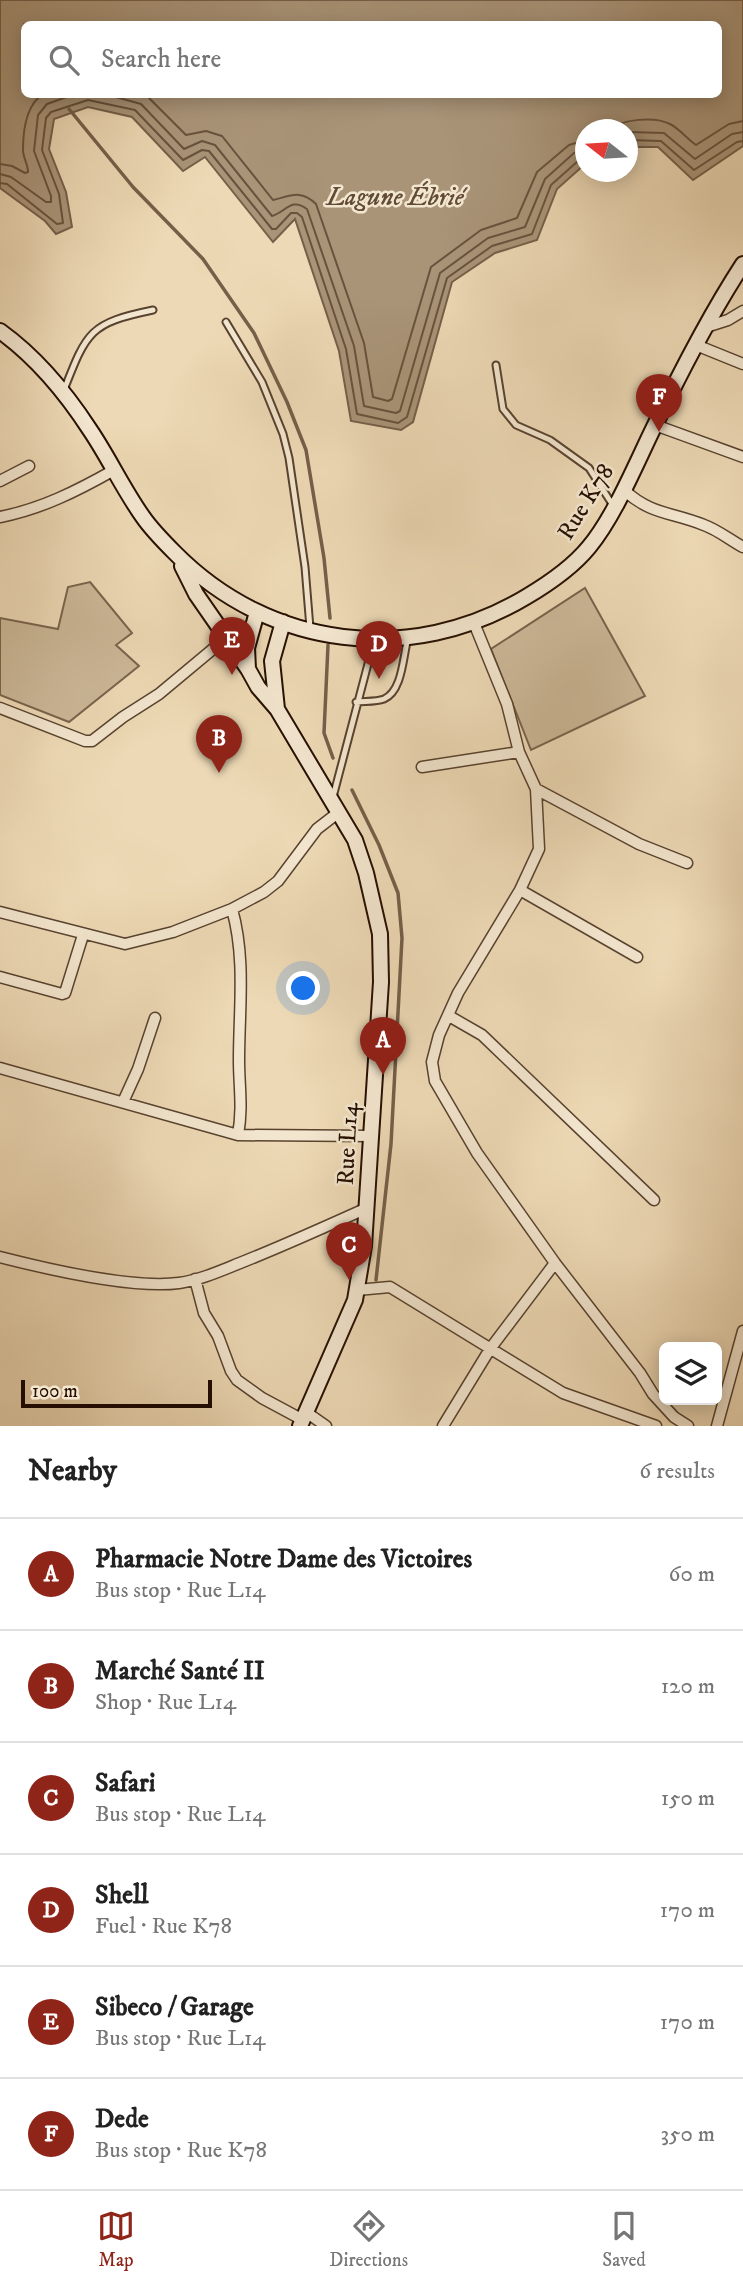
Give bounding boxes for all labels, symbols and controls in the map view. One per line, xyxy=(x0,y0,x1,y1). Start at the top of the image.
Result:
search box xyxy=(21,21,722,98)
icon: search xyxy=(45,41,83,79)
text: Search here xyxy=(101,43,221,76)
north arrow xyxy=(575,119,638,182)
water label: Lagune Ébrié xyxy=(324,181,468,214)
pin: F xyxy=(636,374,682,432)
street label: Rue K78 xyxy=(551,458,621,546)
pin: E xyxy=(209,617,255,675)
pin: D xyxy=(356,621,402,679)
pin: B xyxy=(196,715,242,773)
your location xyxy=(286,971,320,1005)
pin: A xyxy=(360,1017,406,1075)
street label: Rue L14 xyxy=(331,1101,365,1186)
pin: C xyxy=(326,1222,372,1280)
map controls xyxy=(659,1342,722,1405)
button: layers xyxy=(659,1342,722,1405)
scale bar xyxy=(21,1377,212,1409)
text: 100 m xyxy=(32,1380,78,1403)
text: Nearby xyxy=(28,1453,117,1490)
text: 6 results xyxy=(639,1457,715,1486)
text: Pharmacie Notre Dame des Victoires xyxy=(95,1543,472,1576)
text: A xyxy=(44,1560,58,1589)
text: 60 m xyxy=(668,1560,715,1589)
text: Bus stop · Rue L14 xyxy=(95,1576,266,1605)
text: Marché Santé II xyxy=(95,1655,265,1688)
text: B xyxy=(44,1672,58,1701)
text: 120 m xyxy=(661,1672,715,1701)
text: Shop · Rue L14 xyxy=(95,1688,236,1717)
text: Safari xyxy=(95,1767,155,1800)
text: C xyxy=(43,1784,59,1813)
text: 150 m xyxy=(661,1784,715,1813)
text: Bus stop · Rue L14 xyxy=(95,1800,266,1829)
text: Shell xyxy=(95,1879,149,1912)
text: D xyxy=(42,1896,60,1925)
text: 170 m xyxy=(660,1896,715,1925)
text: Fuel · Rue K78 xyxy=(95,1912,232,1941)
text: Sibeco / Garage xyxy=(95,1991,254,2024)
text: E xyxy=(43,2008,59,2037)
text: 170 m xyxy=(660,2008,715,2037)
text: Bus stop · Rue L14 xyxy=(95,2024,266,2053)
text: Dede xyxy=(95,2103,149,2136)
text: F xyxy=(44,2120,58,2149)
text: 350 m xyxy=(660,2120,715,2149)
text: Bus stop · Rue K78 xyxy=(95,2136,267,2165)
tab: Map xyxy=(97,2207,135,2272)
tab: Directions xyxy=(329,2207,408,2272)
tab: Saved xyxy=(602,2207,646,2272)

